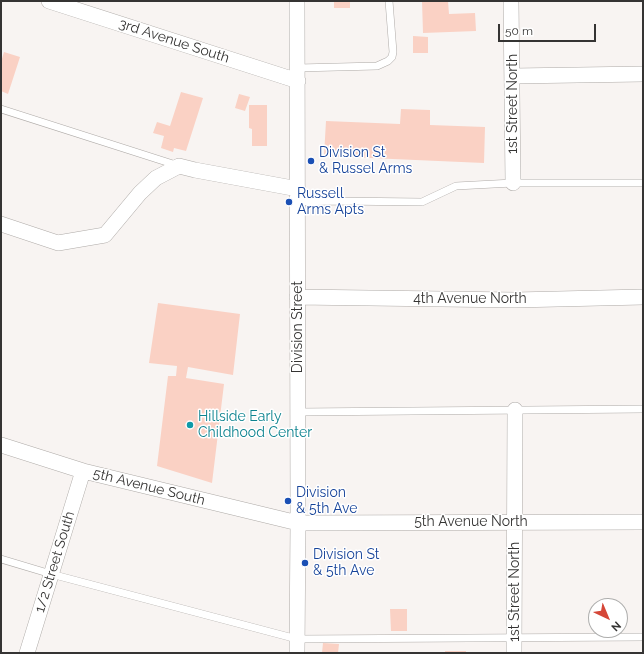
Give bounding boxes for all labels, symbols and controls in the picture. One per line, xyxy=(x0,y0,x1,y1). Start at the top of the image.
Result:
street label: 3rd Avenue South xyxy=(117,15,231,67)
scale bar xyxy=(500,16,598,42)
text: 50 m xyxy=(505,24,533,38)
street label: 1st Street North xyxy=(505,54,521,154)
place label: Division St & Russel Arms xyxy=(319,145,412,178)
marker: Division St & Russel Arms xyxy=(306,156,316,166)
place label: Russell Arms Apts xyxy=(297,186,364,218)
marker: Russell Arms Apts xyxy=(284,197,294,207)
street label: Division Street xyxy=(290,281,306,373)
street label: 4th Avenue North xyxy=(413,291,527,307)
place label: Hillside Early Childhood Center xyxy=(198,409,312,442)
marker: Hillside Early Childhood Center xyxy=(185,420,195,430)
street label: 5th Avenue South xyxy=(91,465,207,509)
place label: Division & 5th Ave xyxy=(296,485,357,518)
marker: Division & 5th Ave xyxy=(283,496,293,506)
street label: 1/2 Street South xyxy=(32,509,78,615)
street label: 5th Avenue North xyxy=(414,514,528,530)
street label: 1st Street North xyxy=(507,542,523,642)
place label: Division St & 5th Ave xyxy=(313,547,380,580)
marker: Division St & 5th Ave xyxy=(300,558,310,568)
north arrow xyxy=(588,598,628,638)
text: N xyxy=(608,619,624,634)

